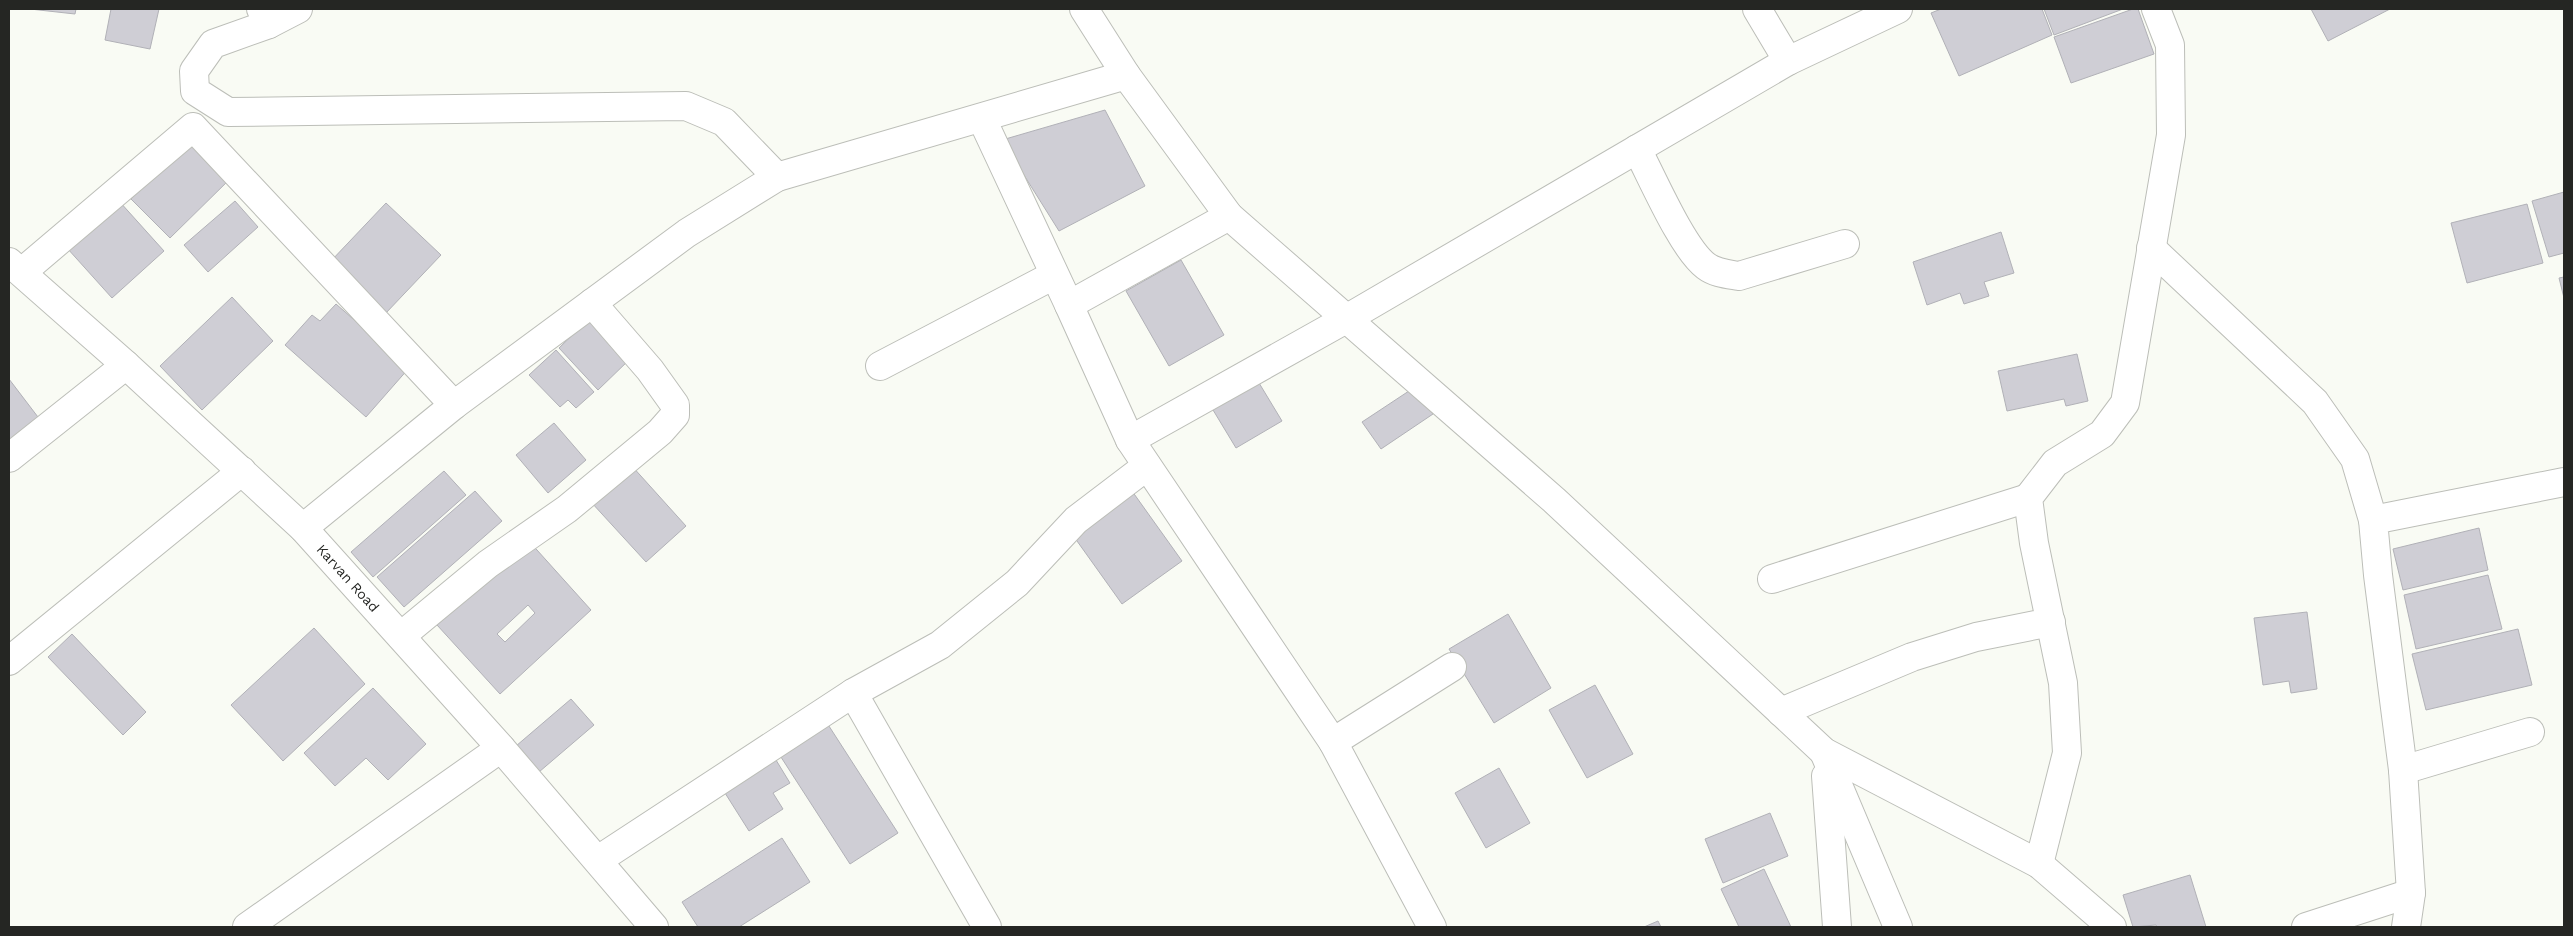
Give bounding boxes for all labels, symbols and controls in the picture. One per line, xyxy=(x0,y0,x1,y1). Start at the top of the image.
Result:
street label: Karvan Road xyxy=(314,541,382,615)

